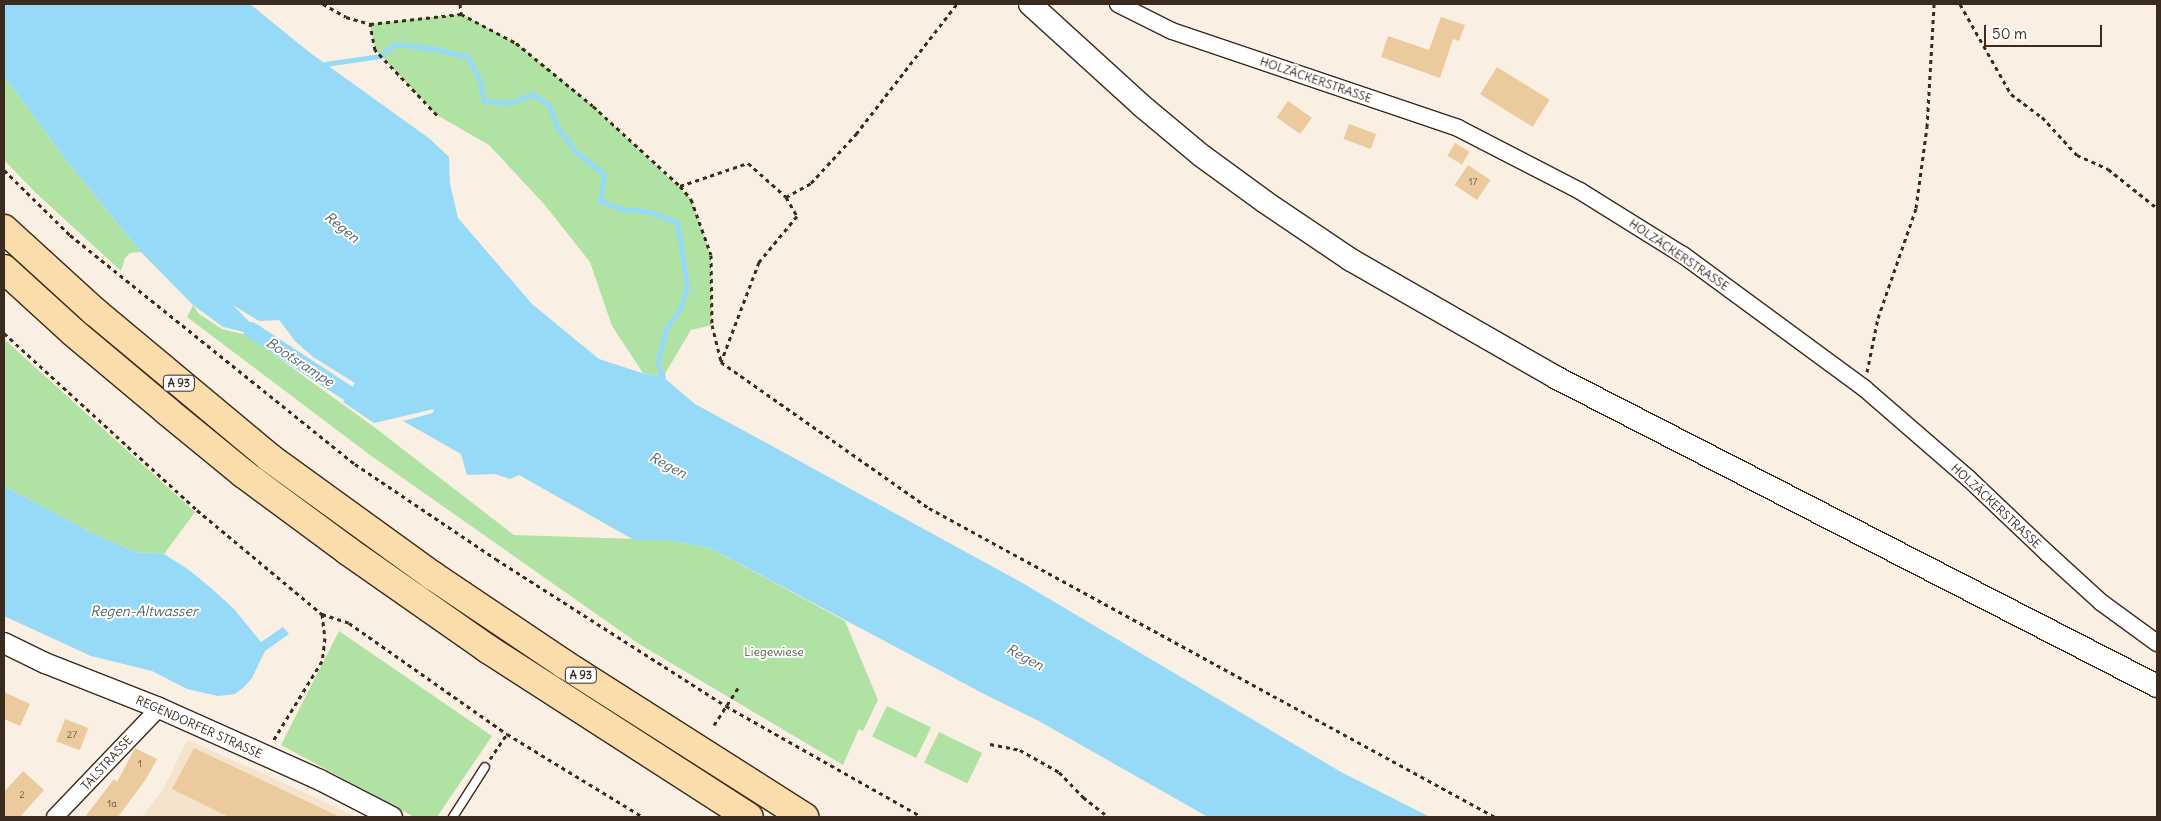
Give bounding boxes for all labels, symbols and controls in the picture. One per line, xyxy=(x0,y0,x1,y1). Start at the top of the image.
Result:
scale bar xyxy=(1986,15,2104,47)
text: 50 m xyxy=(1992,24,2027,43)
street label: HOLZÄCKERSTRASSE xyxy=(1258,54,1374,106)
house number: 17 xyxy=(1469,176,1477,188)
water label: Regen xyxy=(321,208,363,246)
street label: HOLZÄCKERSTRASSE xyxy=(1626,216,1732,294)
water label: Bootsrampe xyxy=(263,334,337,390)
road number: A 93 xyxy=(163,374,195,392)
water label: Regen xyxy=(647,448,689,482)
street label: HOLZÄCKERSTRASSE xyxy=(1948,461,2044,551)
water label: Regen-Altwasser xyxy=(90,603,198,619)
water label: Regen xyxy=(1004,640,1046,674)
park label: Liegewiese xyxy=(744,645,804,659)
road number: A 93 xyxy=(565,666,597,684)
street label: REGENDORFER STRASSE xyxy=(134,693,264,761)
house number: 27 xyxy=(67,729,77,741)
street label: TALSTRASSE xyxy=(78,733,136,793)
house number: 1 xyxy=(138,758,142,770)
house number: 2 xyxy=(19,789,25,801)
house number: 1a xyxy=(107,798,117,810)

